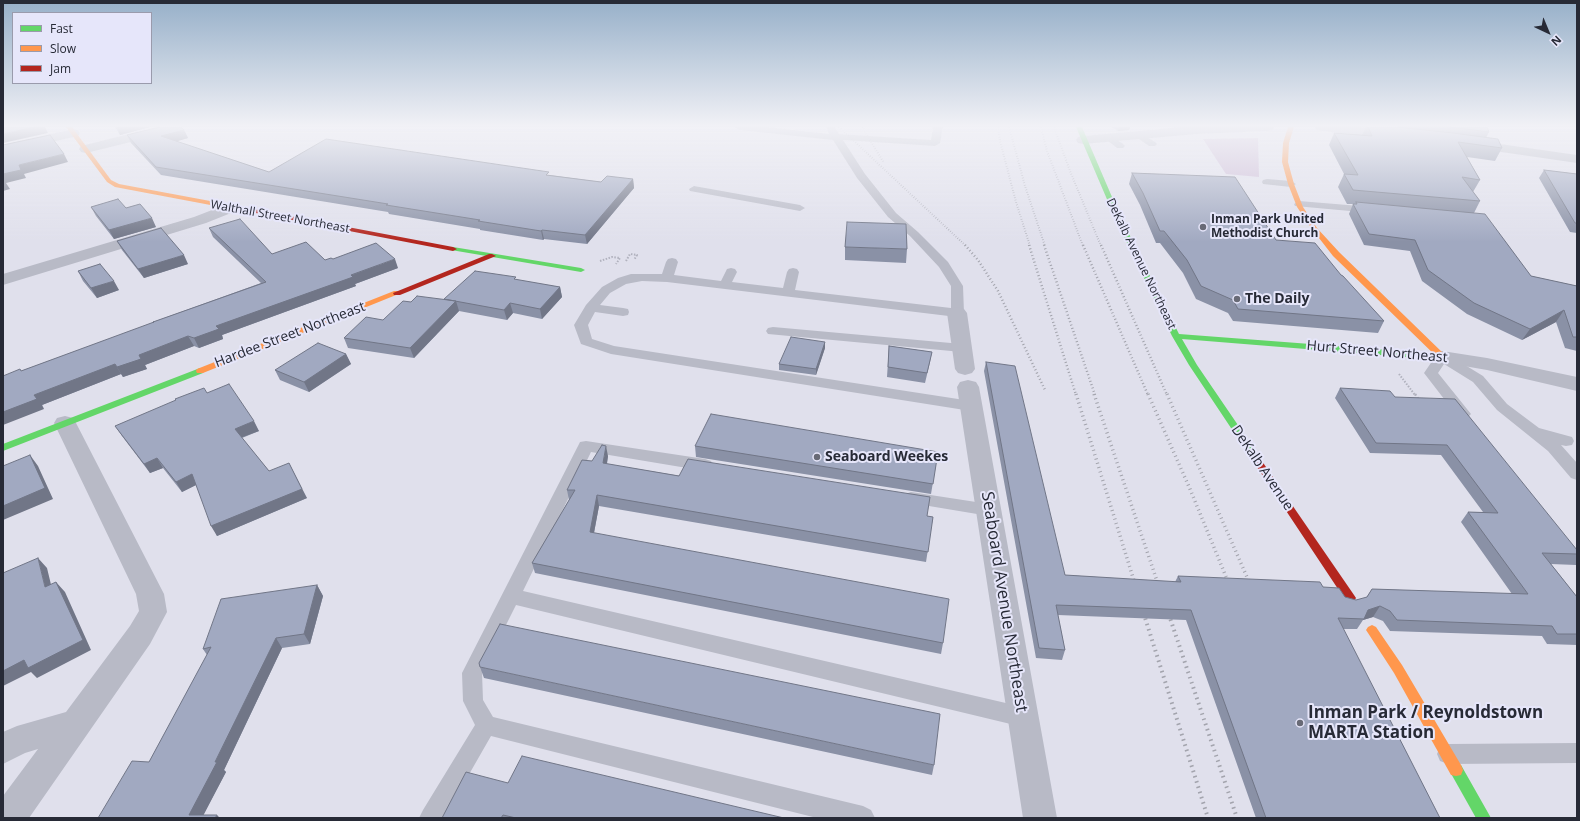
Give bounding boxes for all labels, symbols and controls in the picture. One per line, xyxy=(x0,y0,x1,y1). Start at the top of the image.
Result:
legend xyxy=(12,12,152,84)
north arrow xyxy=(1528,12,1568,52)
text: Fast xyxy=(50,20,73,37)
text: N xyxy=(1548,32,1565,49)
text: Slow xyxy=(50,40,76,57)
text: Jam xyxy=(50,60,71,77)
street label: DeKalb Avenue Northeast xyxy=(1103,196,1179,332)
street label: Walthall Street Northeast xyxy=(209,198,351,236)
place label: Inman Park United Methodist Church xyxy=(1211,213,1324,241)
marker: Inman Park United Methodist Church xyxy=(1198,222,1208,232)
place label: The Daily xyxy=(1245,291,1310,307)
marker: The Daily xyxy=(1232,294,1242,304)
street label: Hardee Street Northeast xyxy=(212,298,368,372)
street label: Hurt Street Northeast xyxy=(1306,337,1448,367)
street label: DeKalb Avenue xyxy=(1227,422,1297,514)
place label: Seaboard Weekes xyxy=(825,449,948,465)
marker: Seaboard Weekes xyxy=(812,452,822,462)
street label: Seaboard Avenue Northeast xyxy=(976,490,1032,714)
place label: Inman Park / Reynoldstown MARTA Station xyxy=(1308,703,1543,743)
marker: Inman Park / Reynoldstown MARTA Station xyxy=(1295,718,1305,728)

